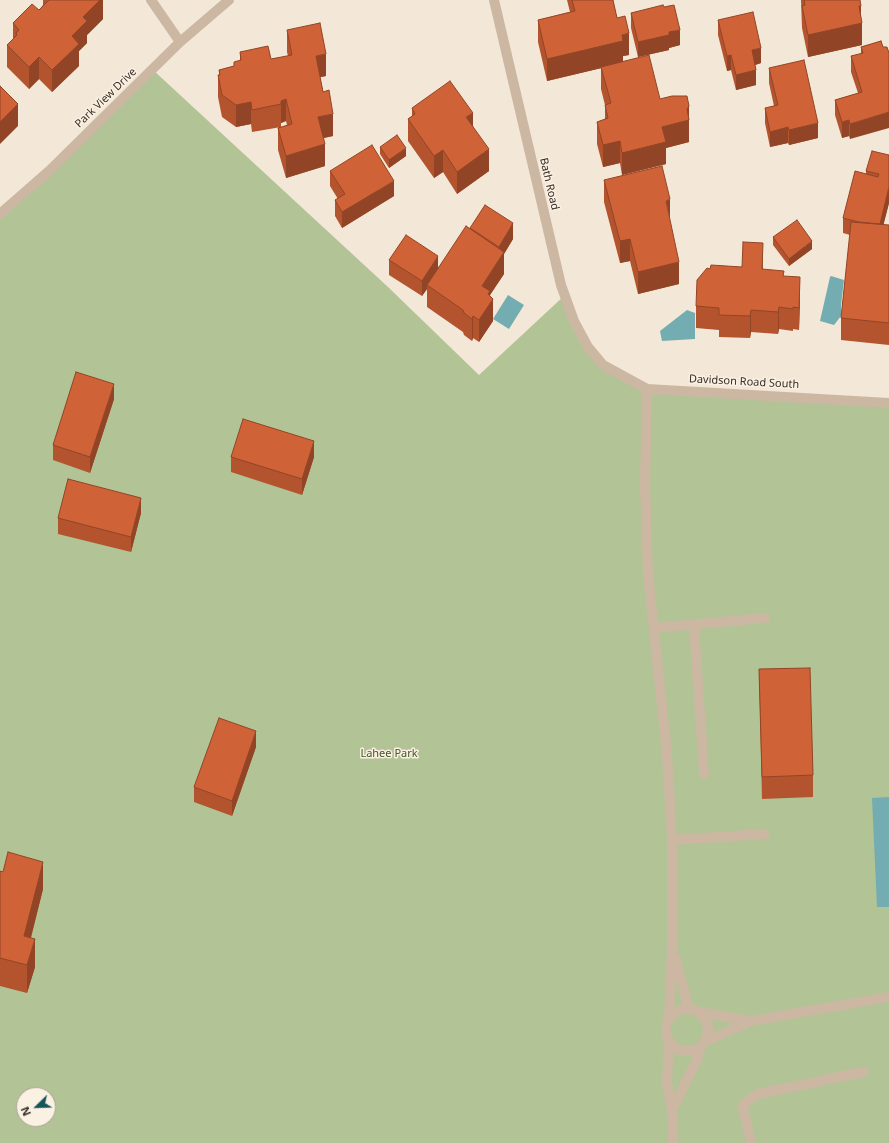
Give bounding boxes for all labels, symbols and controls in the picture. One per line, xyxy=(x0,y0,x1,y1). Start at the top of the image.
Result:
street label: Park View Drive xyxy=(73,65,139,131)
street label: Bath Road xyxy=(537,157,561,211)
street label: Davidson Road South xyxy=(688,373,800,391)
park label: Lahee Park xyxy=(360,747,418,761)
north arrow xyxy=(16,1087,56,1127)
text: N xyxy=(17,1104,34,1119)

